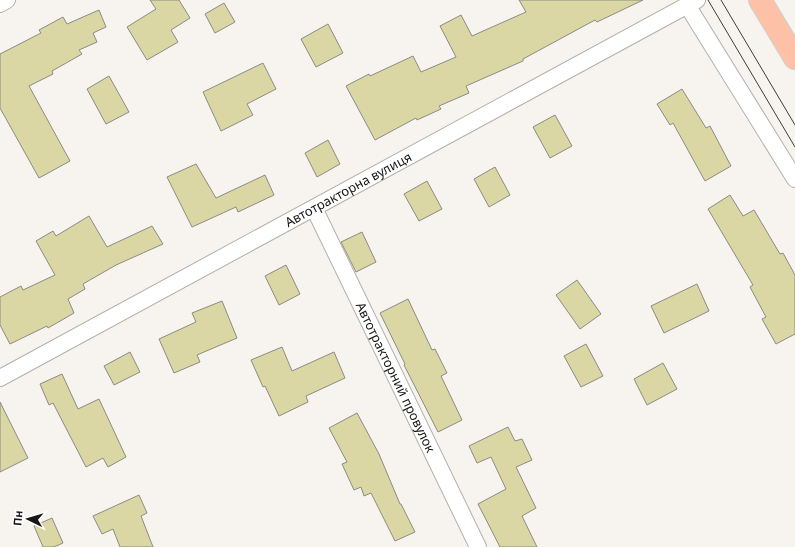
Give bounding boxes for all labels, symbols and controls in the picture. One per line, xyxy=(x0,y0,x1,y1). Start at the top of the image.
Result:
street label: Автотракторна вулиця xyxy=(282,148,415,231)
street label: Автотракторний провулок xyxy=(352,299,440,456)
north arrow xyxy=(8,499,48,539)
text: Пн xyxy=(9,510,26,527)

